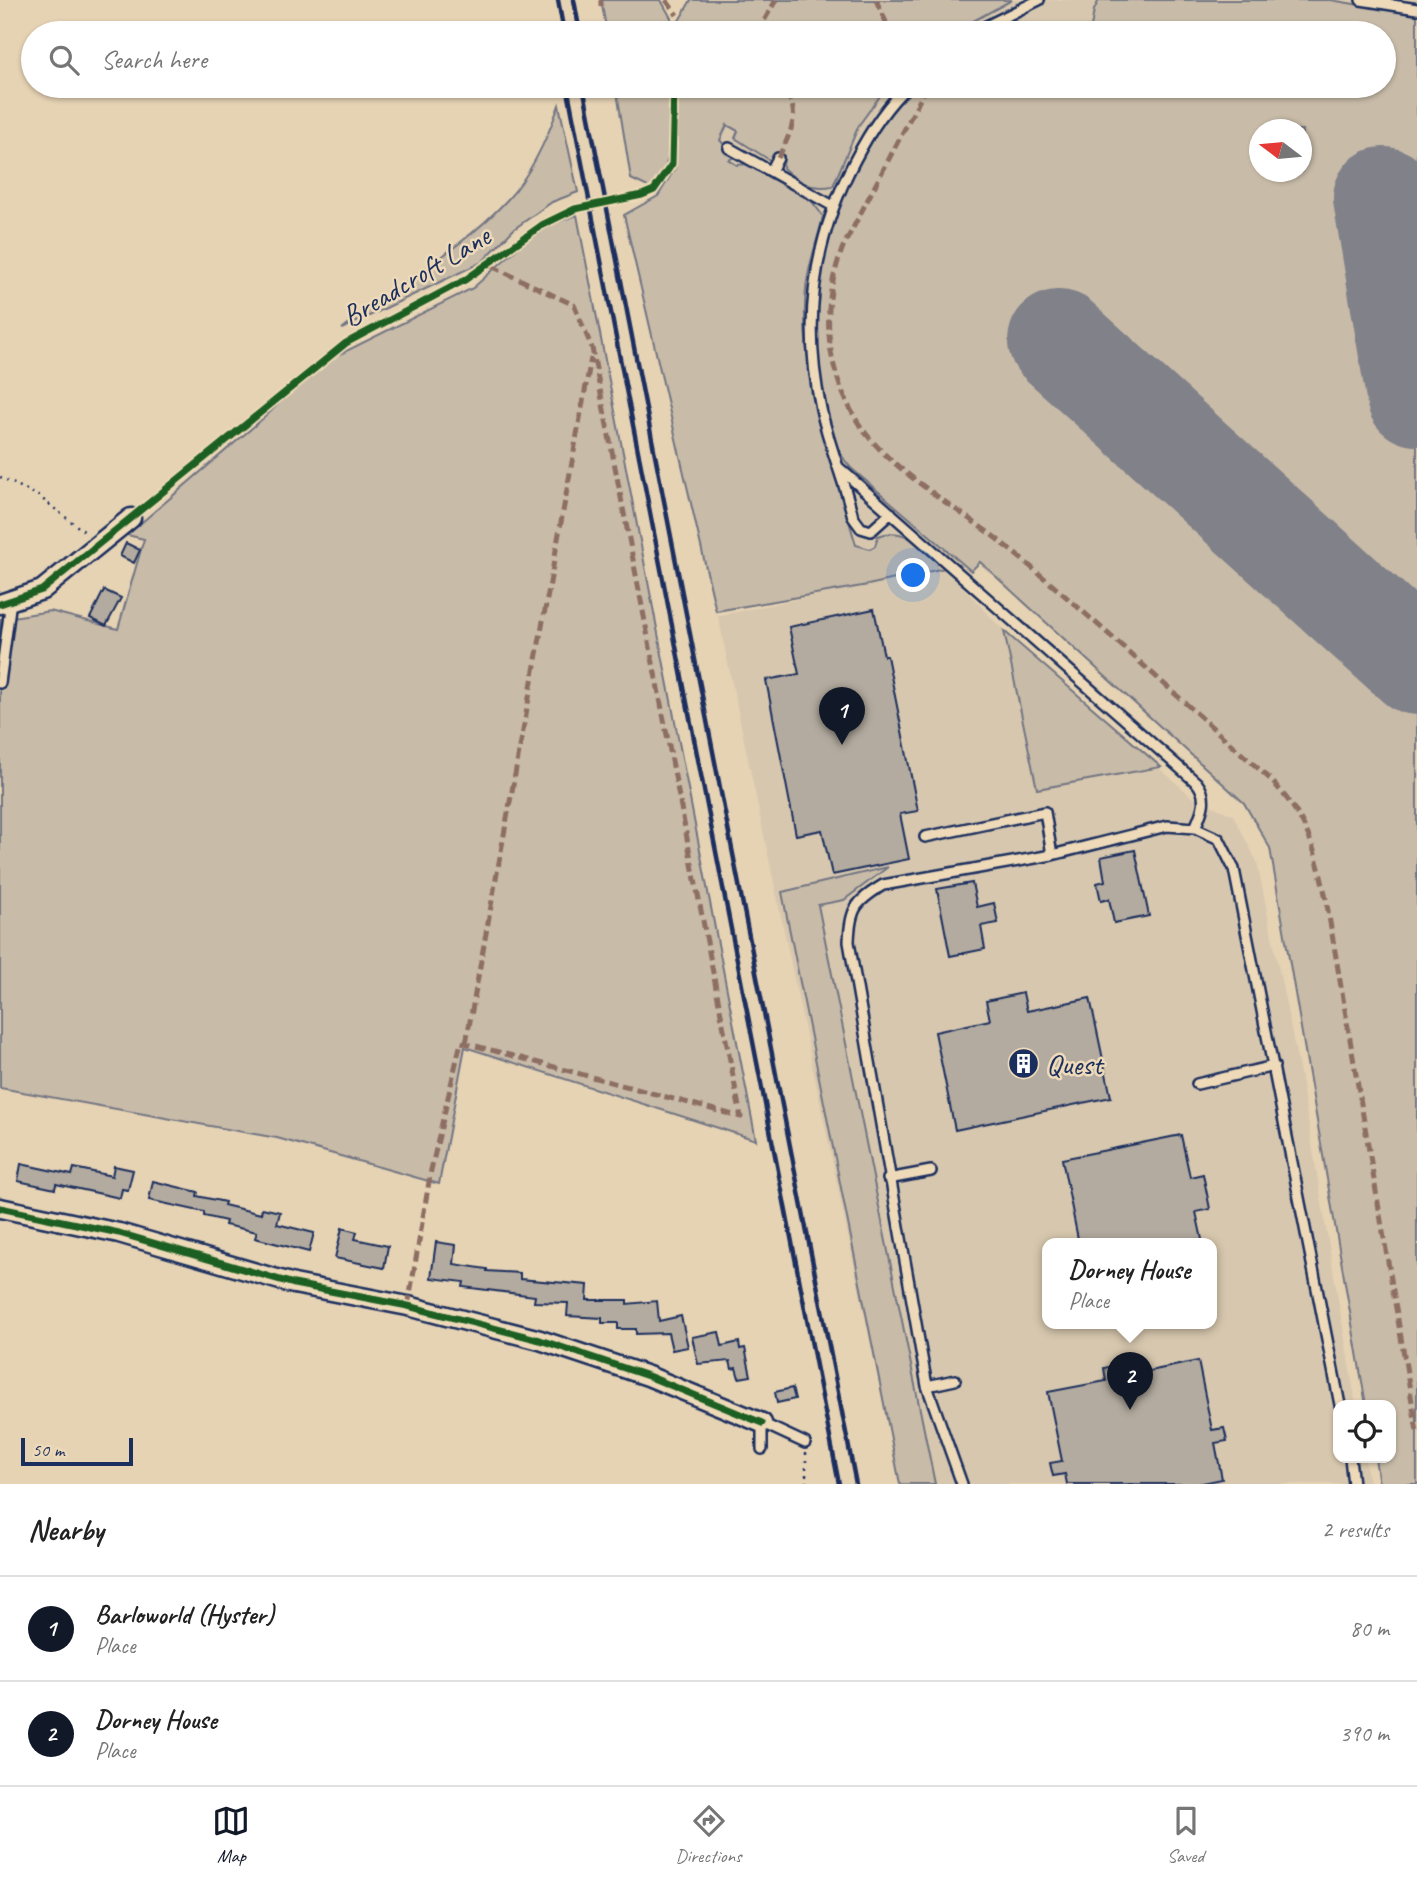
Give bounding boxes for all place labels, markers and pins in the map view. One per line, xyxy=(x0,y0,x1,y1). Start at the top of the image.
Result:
pin: 1 xyxy=(819,687,865,745)
place label: Quest xyxy=(1046,1045,1105,1083)
building icon: Quest xyxy=(1006,1047,1040,1081)
pin: 2 xyxy=(1107,1352,1153,1410)

